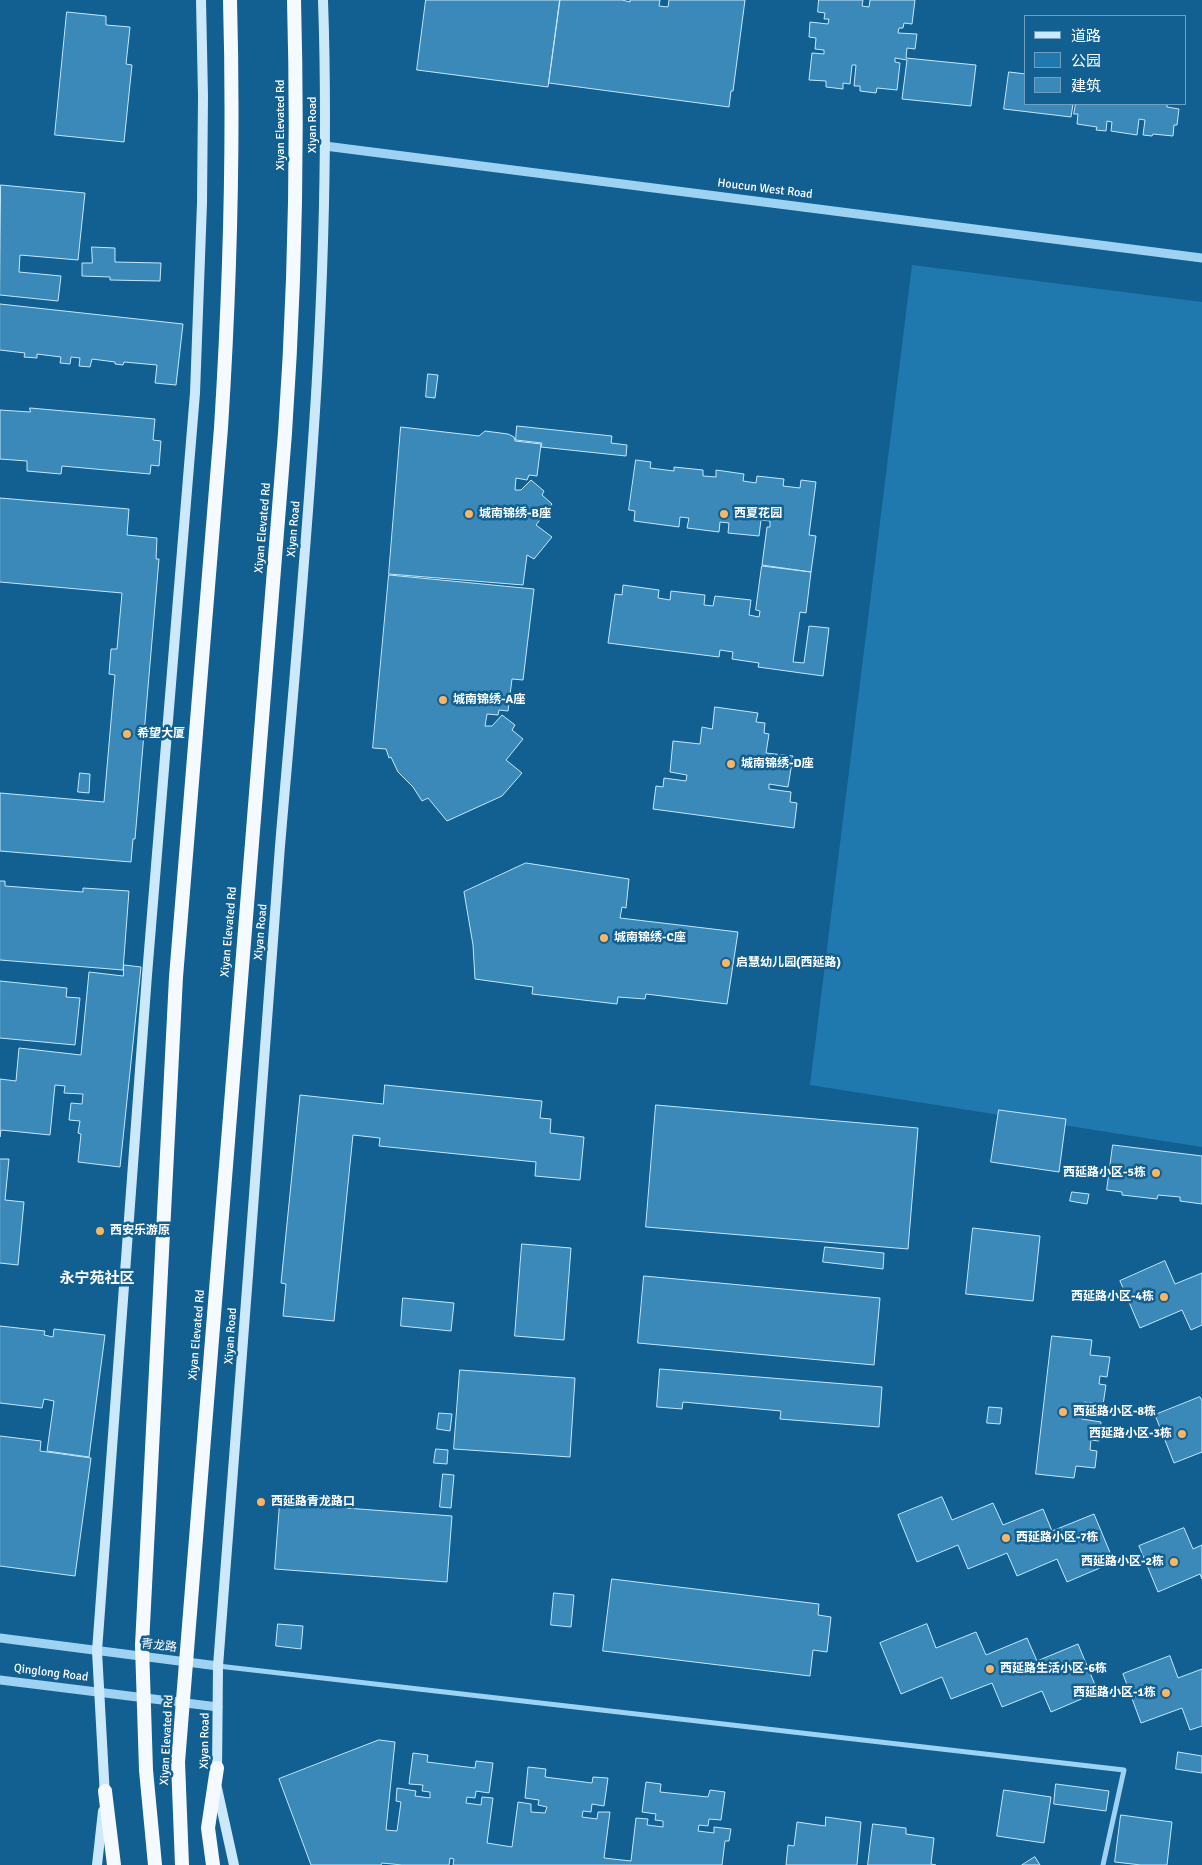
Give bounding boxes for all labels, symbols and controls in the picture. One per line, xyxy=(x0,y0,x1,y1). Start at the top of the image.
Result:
legend xyxy=(1024,15,1187,105)
text: 道路 xyxy=(1071,27,1101,45)
text: 公园 xyxy=(1071,52,1101,70)
text: 建筑 xyxy=(1071,77,1101,95)
street label: Xiyan Elevated Rd xyxy=(274,80,288,170)
street label: Xiyan Road xyxy=(306,97,320,153)
street label: Houcun West Road xyxy=(717,176,813,202)
street label: Xiyan Elevated Rd xyxy=(252,482,274,574)
street label: Xiyan Road xyxy=(284,500,304,558)
place label: 城南锦绣-B座 xyxy=(479,507,551,521)
place label: 西夏花园 xyxy=(734,507,782,521)
marker: 城南锦绣-B座 xyxy=(463,508,475,520)
marker: 西夏花园 xyxy=(718,508,730,520)
place label: 城南锦绣-A座 xyxy=(453,693,525,707)
marker: 城南锦绣-A座 xyxy=(437,694,449,706)
place label: 希望大厦 xyxy=(137,727,185,741)
marker: 希望大厦 xyxy=(121,728,133,740)
place label: 城南锦绣-D座 xyxy=(741,757,814,771)
marker: 城南锦绣-D座 xyxy=(725,758,737,770)
street label: Xiyan Elevated Rd xyxy=(218,886,240,978)
street label: Xiyan Road xyxy=(251,903,271,961)
place label: 城南锦绣-C座 xyxy=(614,931,686,945)
marker: 城南锦绣-C座 xyxy=(598,932,610,944)
place label: 启慧幼儿园(西延路) xyxy=(736,956,841,970)
marker: 启慧幼儿园(西延路) xyxy=(720,957,732,969)
place label: 西延路小区-5栋 xyxy=(1063,1166,1146,1180)
marker: 西延路小区-5栋 xyxy=(1150,1167,1162,1179)
place label: 西安乐游原 xyxy=(110,1224,170,1238)
marker: 西安乐游原 xyxy=(94,1225,106,1237)
district label: 永宁苑社区 xyxy=(60,1270,134,1288)
street label: Xiyan Elevated Rd xyxy=(186,1289,208,1381)
place label: 西延路小区-4栋 xyxy=(1071,1290,1154,1304)
marker: 西延路小区-4栋 xyxy=(1158,1291,1170,1303)
street label: Xiyan Road xyxy=(222,1307,240,1365)
place label: 西延路小区-8栋 xyxy=(1073,1405,1156,1419)
marker: 西延路小区-8栋 xyxy=(1057,1406,1069,1418)
place label: 西延路小区-3栋 xyxy=(1089,1427,1172,1441)
marker: 西延路小区-3栋 xyxy=(1176,1428,1188,1440)
place label: 西延路青龙路口 xyxy=(271,1495,355,1509)
marker: 西延路青龙路口 xyxy=(255,1496,267,1508)
place label: 西延路小区-7栋 xyxy=(1016,1531,1099,1545)
marker: 西延路小区-7栋 xyxy=(1000,1532,1012,1544)
place label: 西延路小区-2栋 xyxy=(1081,1555,1164,1569)
marker: 西延路小区-2栋 xyxy=(1168,1556,1180,1568)
street label: 青龙路 xyxy=(140,1637,178,1655)
street label: Qinglong Road xyxy=(13,1661,89,1685)
place label: 西延路生活小区-6栋 xyxy=(1000,1662,1107,1676)
marker: 西延路生活小区-6栋 xyxy=(984,1663,996,1675)
place label: 西延路小区-1栋 xyxy=(1073,1686,1156,1700)
marker: 西延路小区-1栋 xyxy=(1160,1687,1172,1699)
street label: Xiyan Elevated Rd xyxy=(157,1694,177,1786)
street label: Xiyan Road xyxy=(197,1713,213,1769)

